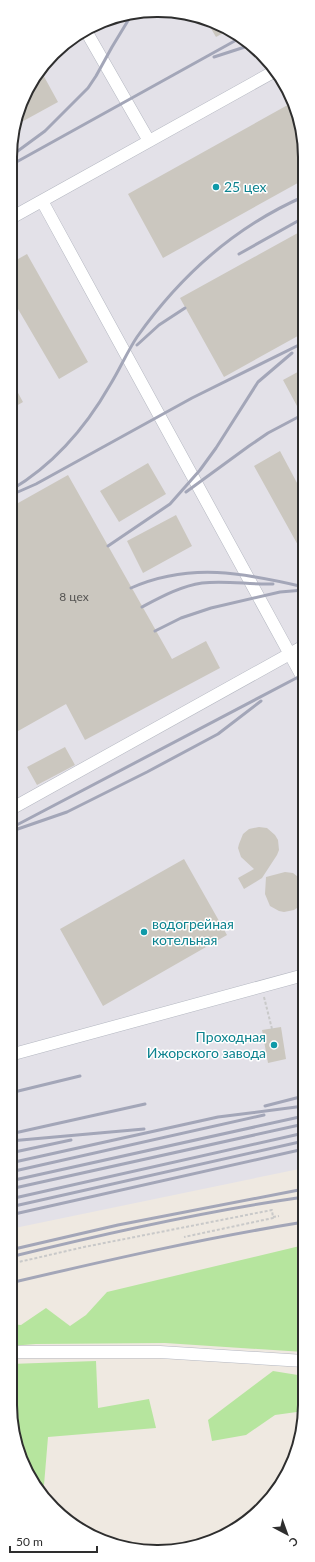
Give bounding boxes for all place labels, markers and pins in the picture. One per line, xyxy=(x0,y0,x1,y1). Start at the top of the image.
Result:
place label: 25 цех xyxy=(224,178,266,195)
marker: 25 цех xyxy=(211,182,221,192)
place label: водогрейная котельная xyxy=(152,915,234,948)
marker: водогрейная котельная xyxy=(139,927,149,937)
place label: Проходная Ижорского завода xyxy=(147,1028,266,1061)
marker: Проходная Ижорского завода xyxy=(269,1040,279,1050)

